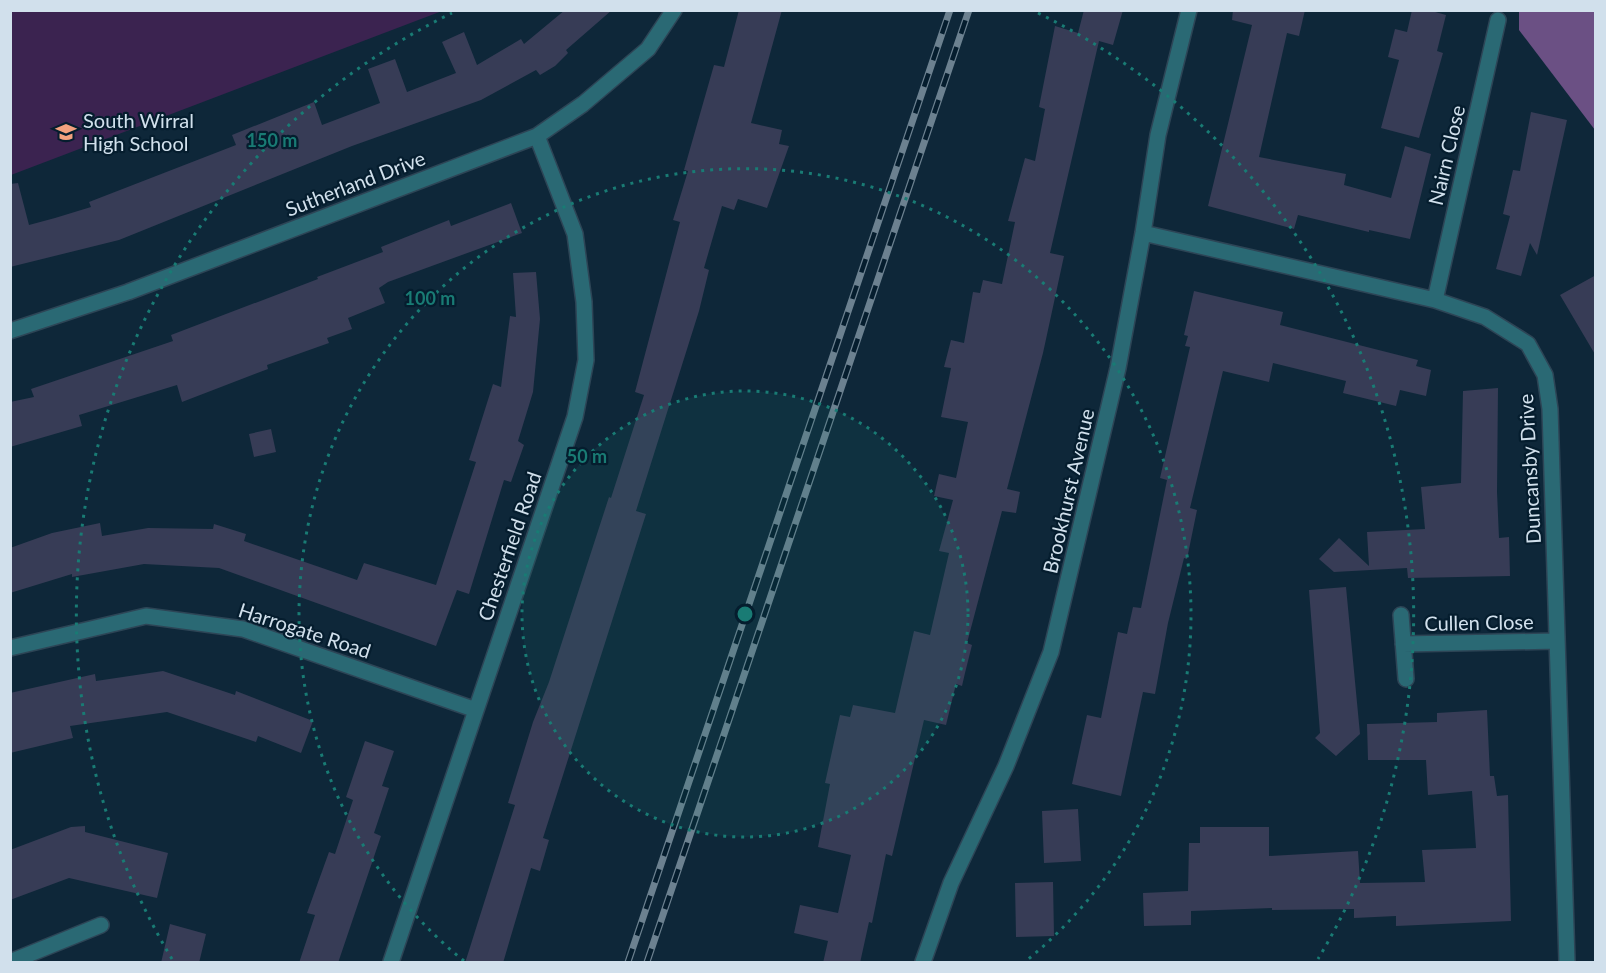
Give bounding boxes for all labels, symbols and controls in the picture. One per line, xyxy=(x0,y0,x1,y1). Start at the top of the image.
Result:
street label: Nairn Close xyxy=(1423,103,1469,207)
place label: South Wirral High School xyxy=(83,108,194,155)
school or university icon: South Wirral High School xyxy=(54,120,78,144)
text: 150 m xyxy=(247,129,297,151)
street label: Sutherland Drive xyxy=(282,145,428,221)
text: 100 m xyxy=(405,287,455,309)
street label: Duncansby Drive xyxy=(1513,393,1545,545)
street label: Brookhurst Avenue xyxy=(1037,406,1099,576)
text: 50 m xyxy=(567,445,607,467)
street label: Chesterfield Road xyxy=(472,468,546,624)
street label: Harrogate Road xyxy=(236,597,374,663)
centre of rings xyxy=(735,604,755,624)
street label: Cullen Close xyxy=(1424,609,1534,635)

